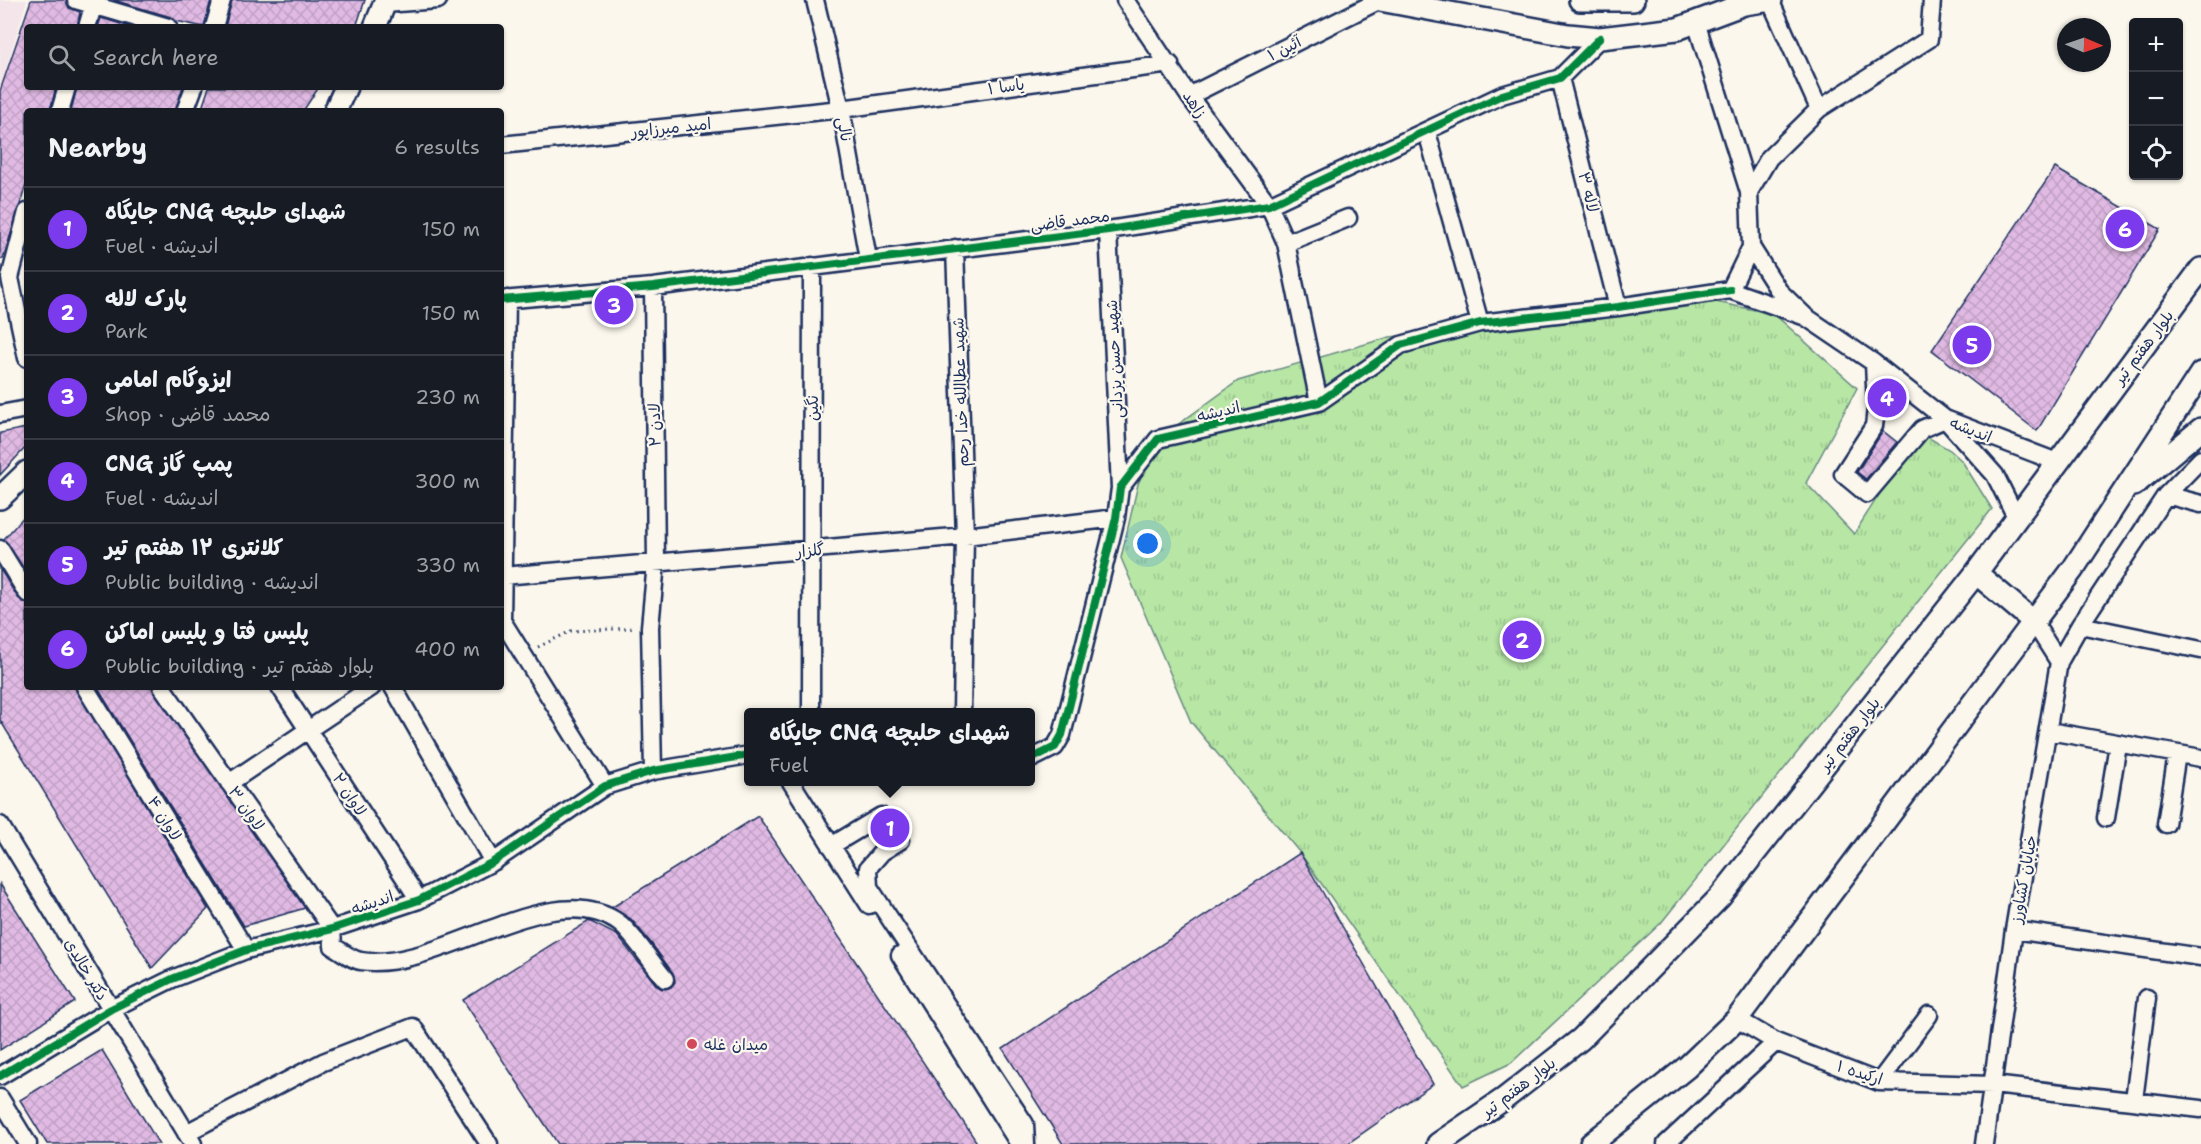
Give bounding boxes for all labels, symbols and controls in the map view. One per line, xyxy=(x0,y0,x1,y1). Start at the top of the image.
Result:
north arrow xyxy=(2057,18,2111,72)
map controls xyxy=(2129,18,2183,180)
button: + xyxy=(2129,18,2183,72)
search box xyxy=(24,24,504,90)
street label: آئین ۱ xyxy=(1264,31,1306,66)
icon: search xyxy=(45,41,78,74)
text: Search here xyxy=(93,43,219,72)
button: − xyxy=(2129,72,2183,126)
street label: یاسا ۱ xyxy=(986,74,1026,99)
street label: زاهد xyxy=(1178,86,1211,122)
street label: امید میرزاپور xyxy=(628,113,712,142)
street label: نالی xyxy=(832,115,857,143)
button: locate xyxy=(2129,126,2183,180)
text: Nearby xyxy=(48,130,147,165)
text: 6 results xyxy=(394,134,480,160)
street label: لاله ۳ xyxy=(1573,170,1604,215)
text: جایگاه CNG شهدای حلبچه xyxy=(105,197,346,226)
street label: محمد قاضی xyxy=(1029,205,1111,236)
pin: 6 xyxy=(2106,206,2144,252)
text: 1 xyxy=(63,216,72,242)
text: 150 m xyxy=(422,216,480,242)
text: Fuel · اندیشه xyxy=(105,233,218,259)
pin: 3 xyxy=(594,282,634,328)
text: پارک لاله xyxy=(105,284,187,313)
street label: شهید حسن یزدانی xyxy=(1101,299,1128,419)
text: 2 xyxy=(61,300,75,326)
text: 150 m xyxy=(422,300,480,326)
street label: بلوار هفتم تیر xyxy=(2107,306,2180,392)
street label: شهید عطاالله خدا رحم xyxy=(947,317,976,467)
text: Park xyxy=(105,318,148,344)
pin: 5 xyxy=(1952,322,1992,368)
text: ایزوگام امامی xyxy=(105,365,231,394)
pin: 4 xyxy=(1868,376,1906,420)
text: 3 xyxy=(61,384,75,410)
text: 230 m xyxy=(415,384,480,410)
street label: نگین xyxy=(802,395,823,421)
street label: اندیشه xyxy=(1194,396,1242,427)
text: Shop · محمد قاضی xyxy=(105,401,271,427)
street label: لادن ۲ xyxy=(644,403,665,447)
street label: اندیشه xyxy=(1946,411,1995,447)
text: CNG پمپ گاز xyxy=(105,449,232,478)
text: 4 xyxy=(61,468,75,494)
text: 300 m xyxy=(414,468,480,494)
text: Fuel · اندیشه xyxy=(105,485,218,511)
your location xyxy=(1133,529,1162,558)
text: کلانتری ۱۲ هفتم تیر xyxy=(105,533,283,562)
street label: گلزار xyxy=(793,539,825,562)
text: 5 xyxy=(61,552,74,578)
text: 330 m xyxy=(416,552,480,578)
text: Public building · اندیشه xyxy=(105,569,319,595)
text: پلیس فتا و پلیس اماکن xyxy=(105,617,309,646)
pin: 2 xyxy=(1502,618,1541,662)
text: 6 xyxy=(61,636,75,662)
text: 400 m xyxy=(414,636,480,662)
text: Public building · بلوار هفتم تیر xyxy=(105,653,374,679)
street label: بلوار هفتم تیر xyxy=(1813,693,1886,778)
popup xyxy=(744,708,1035,786)
text: جایگاه CNG شهدای حلبچه xyxy=(769,718,1010,747)
text: Fuel xyxy=(769,752,808,778)
street label: لاوان ۲ xyxy=(328,769,371,820)
street label: لاوان ۳ xyxy=(224,782,269,835)
street label: لاوان ۴ xyxy=(143,792,186,844)
pin: 1 xyxy=(870,806,910,850)
street label: خیابان کشاورز xyxy=(2005,833,2042,927)
street label: اندیشه xyxy=(348,886,396,919)
street label: دکتر خالدی xyxy=(60,934,113,1004)
place label: میدان غله xyxy=(704,1034,768,1055)
marker: میدان غله xyxy=(685,1037,699,1051)
street label: بلوار هفتم تیر xyxy=(1475,1052,1561,1125)
street label: ارکیده ۱ xyxy=(1834,1055,1886,1090)

